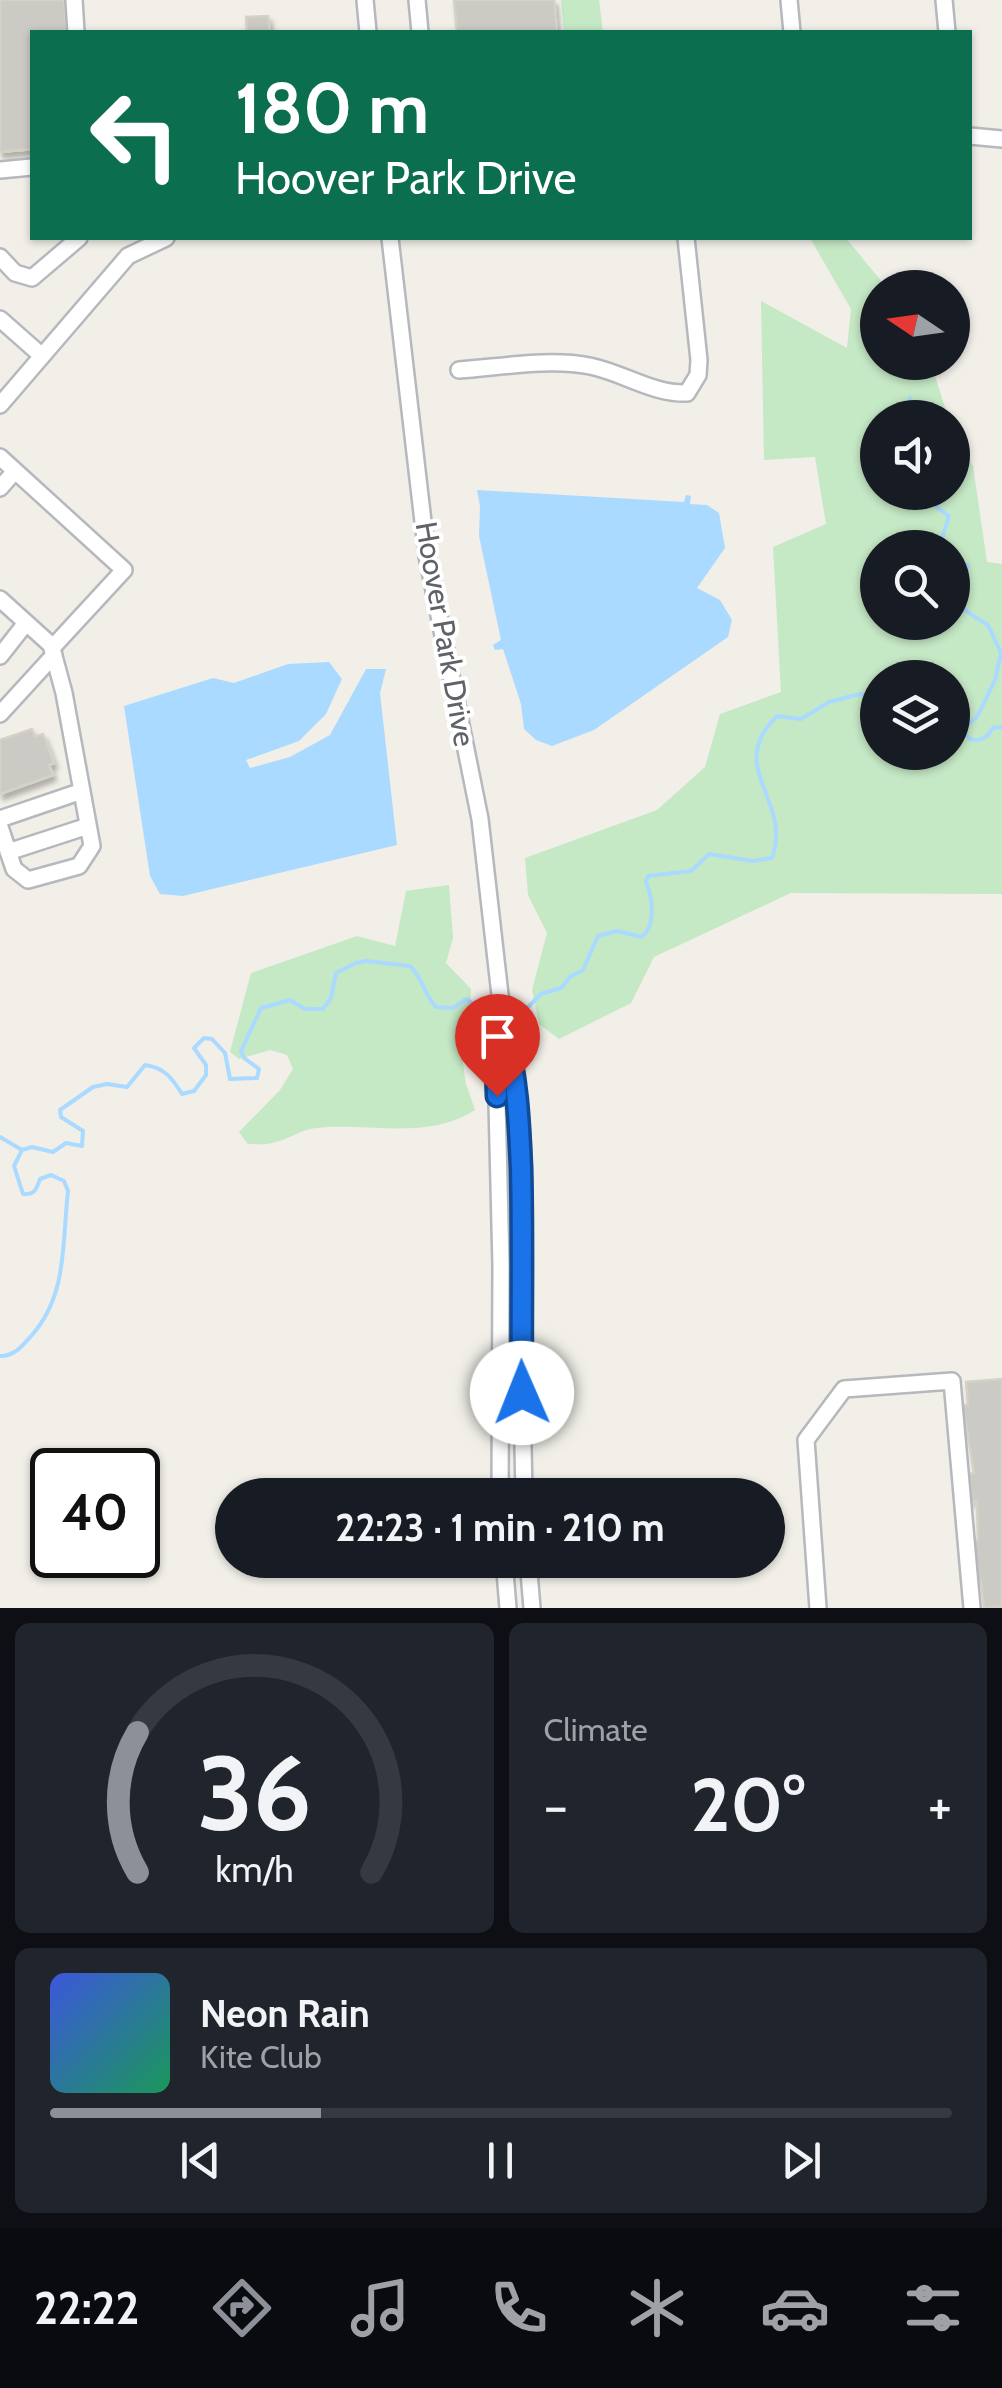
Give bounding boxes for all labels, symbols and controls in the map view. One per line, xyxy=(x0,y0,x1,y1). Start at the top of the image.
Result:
text: 180 m xyxy=(235,65,429,151)
icon: left xyxy=(70,70,200,200)
text: Hoover Park Drive xyxy=(235,151,577,205)
north arrow xyxy=(860,270,970,380)
map controls xyxy=(860,270,970,770)
button: sound xyxy=(860,400,970,510)
street label: Hoover Park Drive xyxy=(408,519,483,749)
button: search xyxy=(860,530,970,640)
button: layers xyxy=(860,660,970,770)
pin xyxy=(455,994,540,1097)
icon: arrive xyxy=(470,1009,525,1064)
position arrow xyxy=(470,1341,574,1445)
speed limit sign: 40 xyxy=(30,1448,160,1578)
text: 22:23 · 1 min · 210 m xyxy=(335,1504,665,1551)
text: Climate xyxy=(544,1710,648,1749)
text: 36 xyxy=(197,1730,312,1856)
text: 20° xyxy=(691,1759,805,1850)
text: − xyxy=(544,1772,568,1839)
text: + xyxy=(928,1772,952,1839)
text: km/h xyxy=(215,1848,293,1891)
text: Neon Rain xyxy=(200,1990,370,2037)
text: Kite Club xyxy=(200,2037,322,2076)
icon: previous xyxy=(173,2133,228,2188)
icon: pause xyxy=(473,2133,528,2188)
icon: next xyxy=(774,2133,829,2188)
icon: directions xyxy=(207,2273,277,2343)
icon: music xyxy=(345,2273,415,2343)
icon: phone xyxy=(484,2273,554,2343)
icon: climate xyxy=(622,2273,692,2343)
icon: car xyxy=(760,2273,830,2343)
icon: filters xyxy=(898,2273,968,2343)
text: 22:22 xyxy=(34,2281,139,2335)

